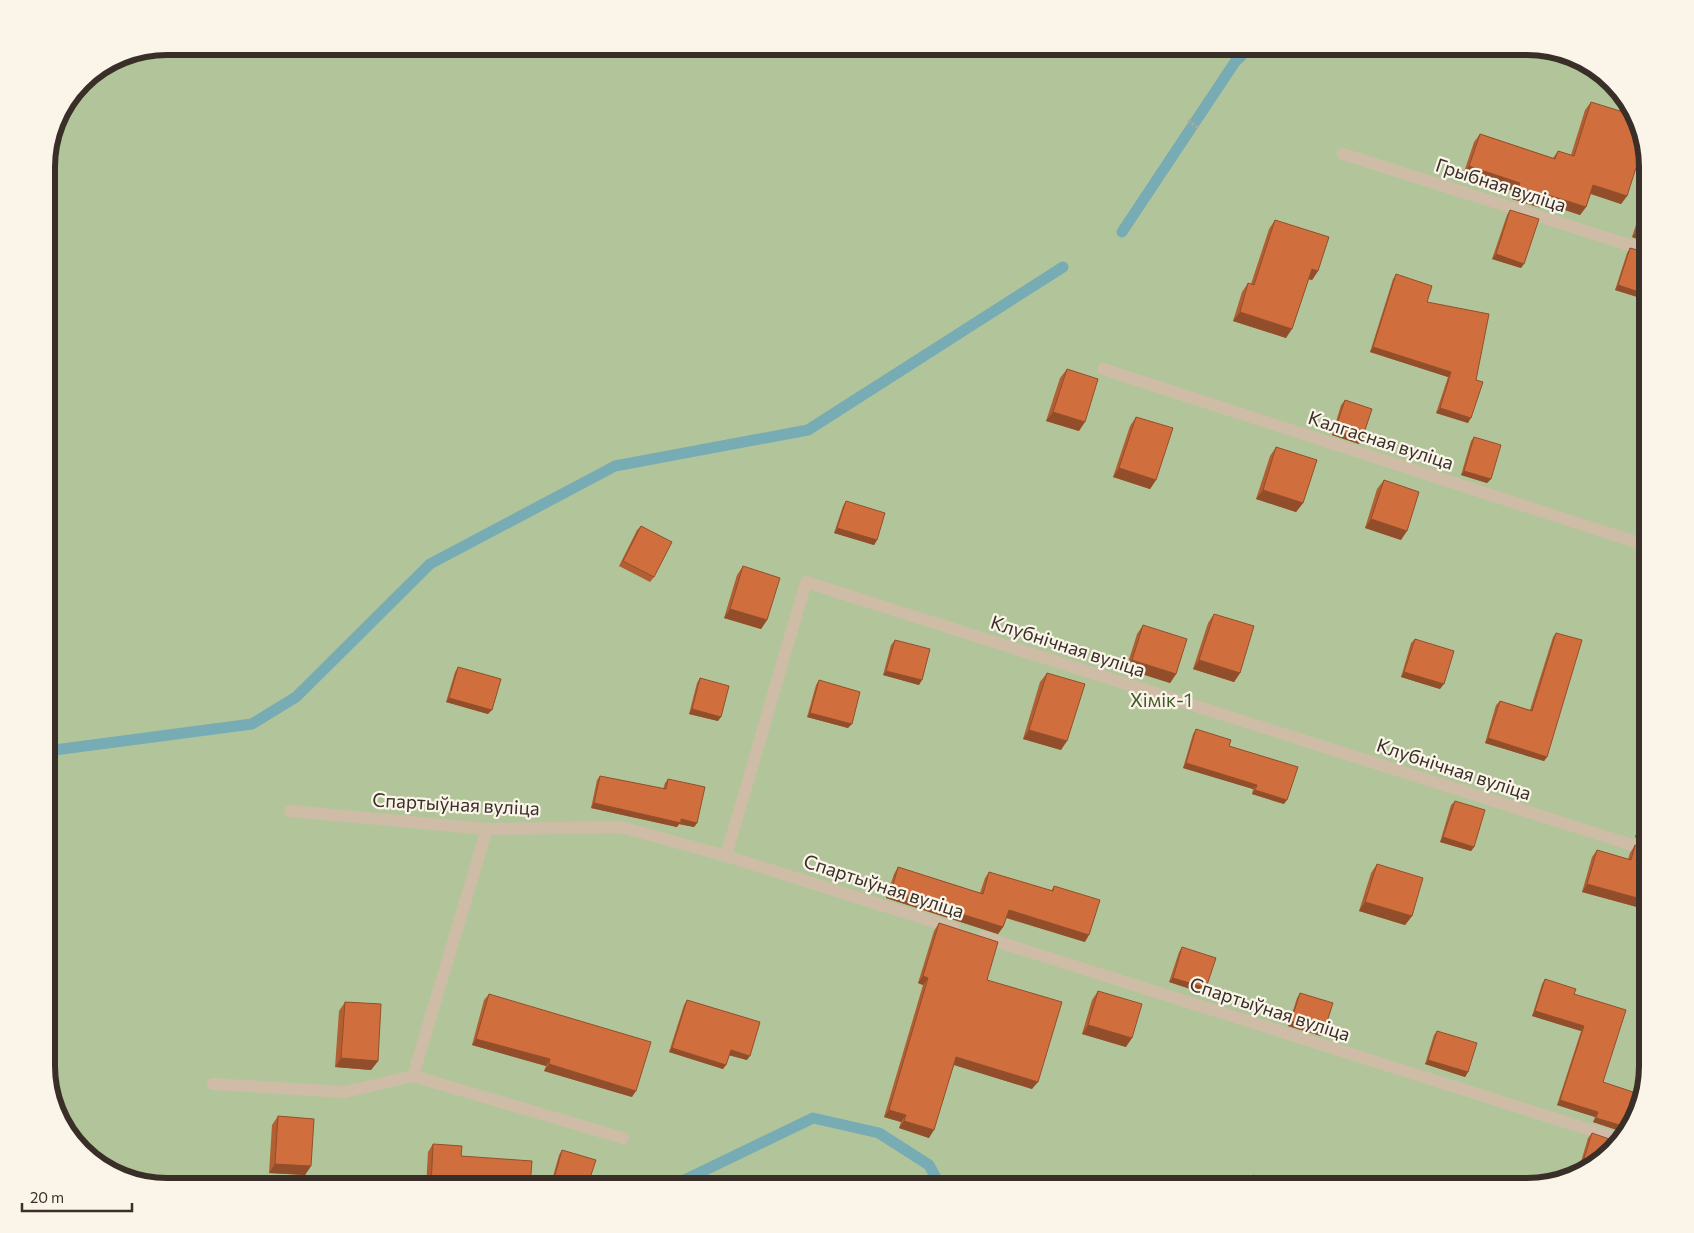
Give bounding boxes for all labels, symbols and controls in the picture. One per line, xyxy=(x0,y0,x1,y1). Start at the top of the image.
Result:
street label: Грыбная вуліца xyxy=(1433,153,1569,216)
street label: Калгасная вуліца xyxy=(1306,405,1457,474)
street label: Клубнічная вуліца xyxy=(988,610,1148,681)
park label: Хімік-1 xyxy=(1130,688,1192,711)
street label: Клубнічная вуліца xyxy=(1374,733,1534,804)
street label: Спартыўная вуліца xyxy=(372,788,540,819)
street label: Спартыўная вуліца xyxy=(801,849,967,922)
street label: Спартыўная вуліца xyxy=(1187,972,1353,1045)
scale bar xyxy=(22,1180,132,1212)
text: 20 m xyxy=(30,1188,64,1206)

